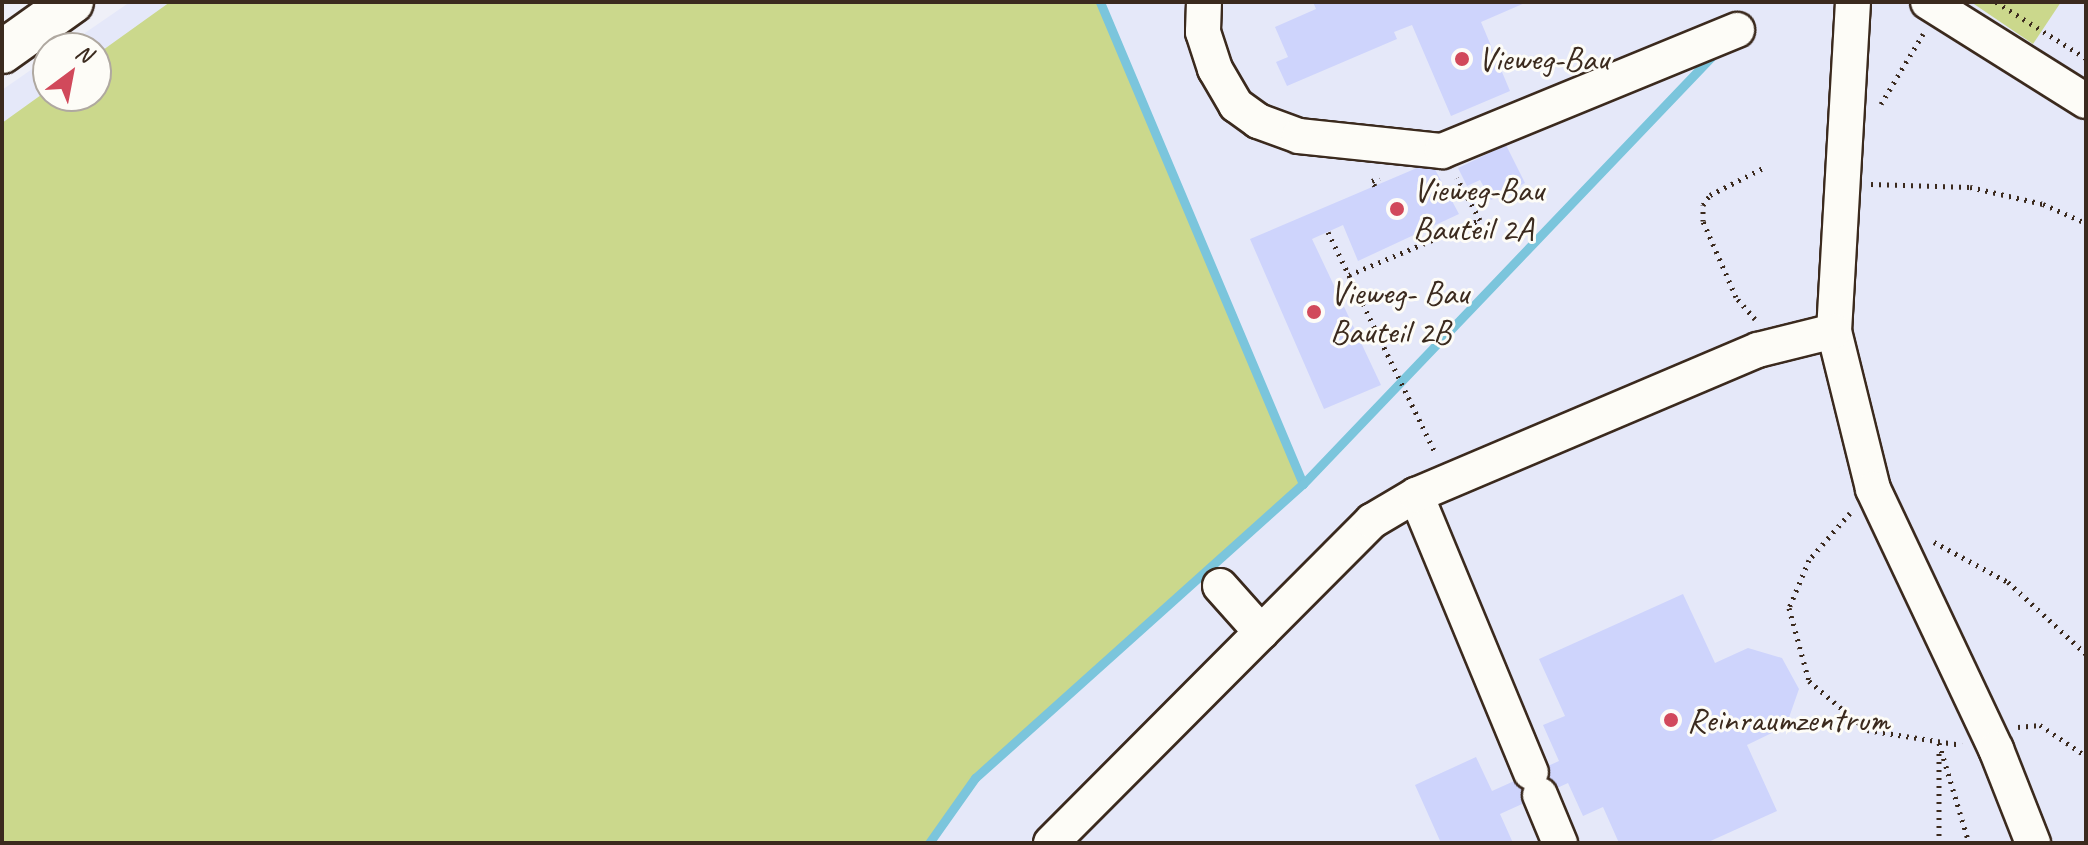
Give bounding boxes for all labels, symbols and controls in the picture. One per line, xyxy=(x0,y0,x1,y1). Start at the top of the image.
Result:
north arrow xyxy=(32,32,112,112)
text: N xyxy=(70,38,97,69)
place label: Vieweg-Bau xyxy=(1478,39,1609,79)
marker: Vieweg-Bau xyxy=(1453,50,1471,68)
place label: Vieweg-Bau Bauteil 2A xyxy=(1413,169,1544,248)
marker: Vieweg-Bau Bauteil 2A xyxy=(1388,200,1406,218)
place label: Vieweg- Bau Bauteil 2B xyxy=(1330,272,1469,352)
marker: Vieweg- Bau Bauteil 2B xyxy=(1305,303,1323,321)
place label: Reinraumzentrum xyxy=(1687,700,1889,740)
marker: Reinraumzentrum xyxy=(1662,711,1680,729)

